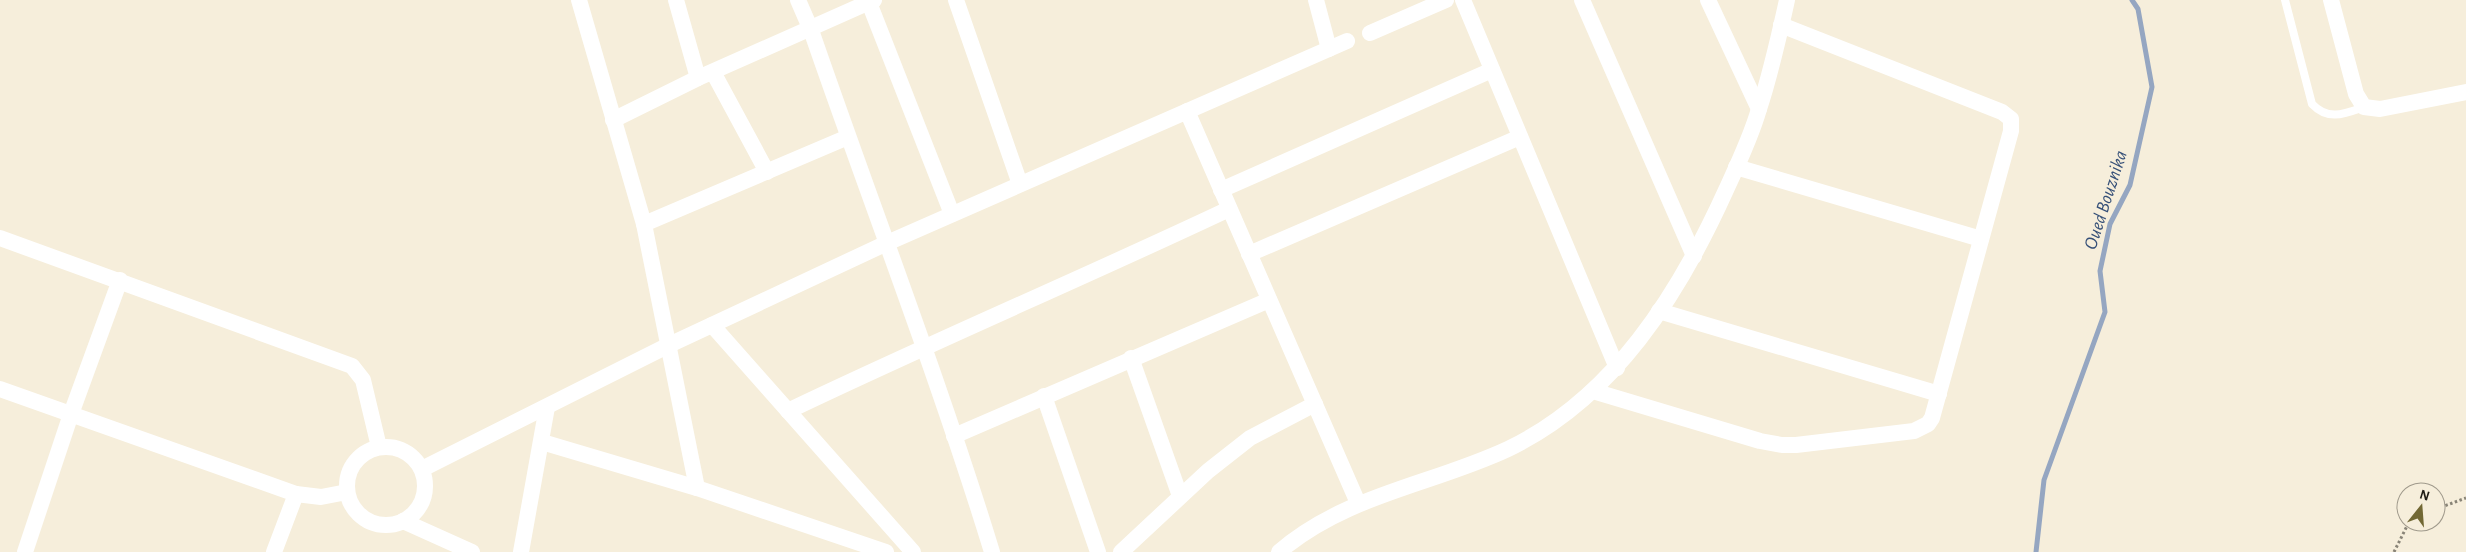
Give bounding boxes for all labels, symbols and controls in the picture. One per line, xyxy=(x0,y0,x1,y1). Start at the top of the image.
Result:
water label: Oued Bouznika xyxy=(2081,148,2131,252)
north arrow xyxy=(2396,482,2446,532)
text: N xyxy=(2418,487,2431,504)

